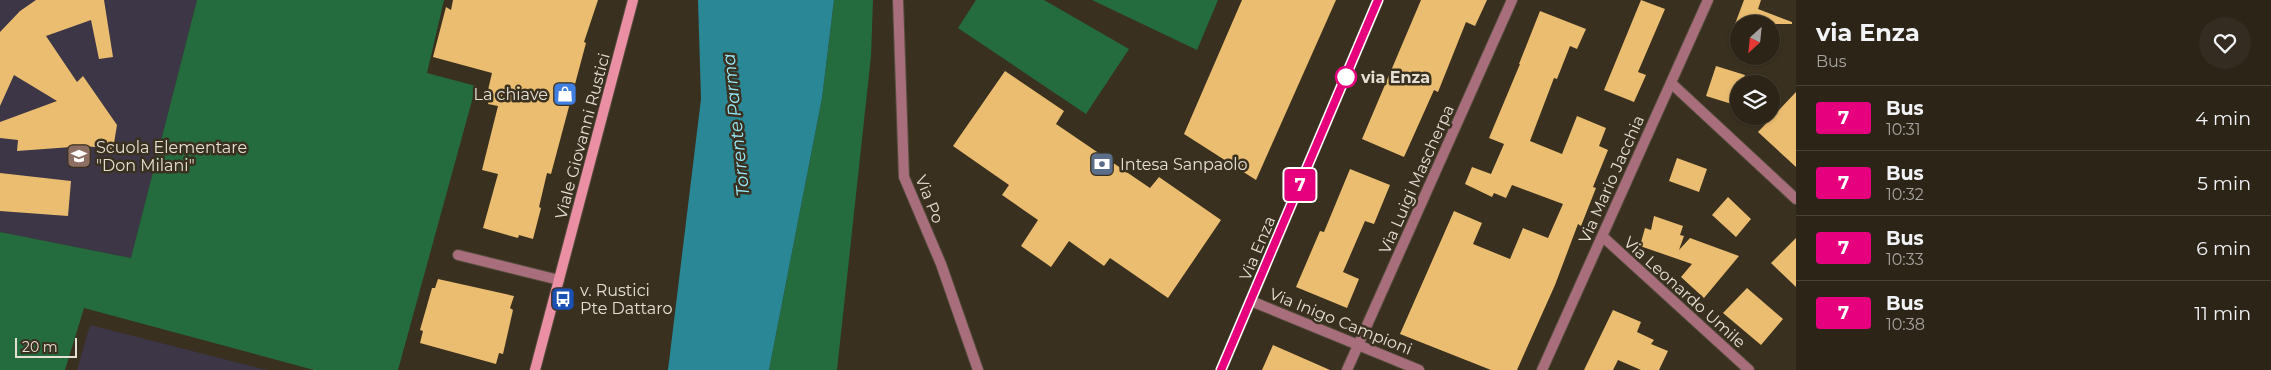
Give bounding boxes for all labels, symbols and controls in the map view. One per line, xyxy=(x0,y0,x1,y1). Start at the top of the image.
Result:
north arrow xyxy=(1730,15,1780,65)
map controls xyxy=(1730,15,1780,125)
button: heart xyxy=(2199,17,2251,69)
text: via Enza xyxy=(1816,18,1920,47)
street label: Viale Giovanni Rustici xyxy=(551,51,614,221)
water label: Torrente Parma xyxy=(718,52,754,198)
text: Bus xyxy=(1816,52,1847,71)
marker: via Enza xyxy=(1335,66,1357,88)
place label: via Enza xyxy=(1360,68,1430,87)
button: layers xyxy=(1730,75,1780,125)
shop icon: La chiave xyxy=(552,81,578,107)
place label: La chiave xyxy=(474,85,548,104)
text: Bus xyxy=(1886,97,1924,120)
street label: Via Luigi Mascherpa xyxy=(1375,102,1458,257)
text: 7 xyxy=(1838,107,1849,129)
text: 4 min xyxy=(2195,107,2251,130)
street label: Via Mario Jacchia xyxy=(1575,112,1648,246)
text: 10:31 xyxy=(1886,120,1921,139)
place label: Scuola Elementare "Don Milani" xyxy=(96,138,247,175)
school or university icon: Scuola Elementare "Don Milani" xyxy=(66,143,92,169)
bank icon: Intesa Sanpaolo xyxy=(1089,151,1115,177)
place label: Intesa Sanpaolo xyxy=(1120,155,1248,174)
text: Bus xyxy=(1886,162,1924,185)
line badge: 7 xyxy=(1284,169,1316,201)
street label: Via Po xyxy=(911,172,948,226)
text: 7 xyxy=(1838,172,1849,194)
text: 5 min xyxy=(2197,172,2251,195)
text: 7 xyxy=(1294,174,1306,196)
text: 10:32 xyxy=(1886,185,1924,204)
street label: Via Enza xyxy=(1235,213,1279,283)
text: Bus xyxy=(1886,227,1924,250)
street label: Via Leonardo Umile xyxy=(1620,233,1749,352)
text: 7 xyxy=(1838,237,1849,259)
text: 6 min xyxy=(2196,237,2251,260)
text: 10:33 xyxy=(1886,250,1924,269)
place label: v. Rustici Pte Dattaro xyxy=(580,281,672,318)
street label: Via Inigo Campioni xyxy=(1267,284,1415,359)
bus stop icon: v. Rustici Pte Dattaro xyxy=(550,286,576,312)
text: Bus xyxy=(1886,292,1924,315)
text: 7 xyxy=(1838,302,1849,324)
text: 11 min xyxy=(2194,302,2251,325)
text: 10:38 xyxy=(1886,315,1925,334)
scale bar xyxy=(15,335,78,358)
text: 20 m xyxy=(22,338,58,356)

